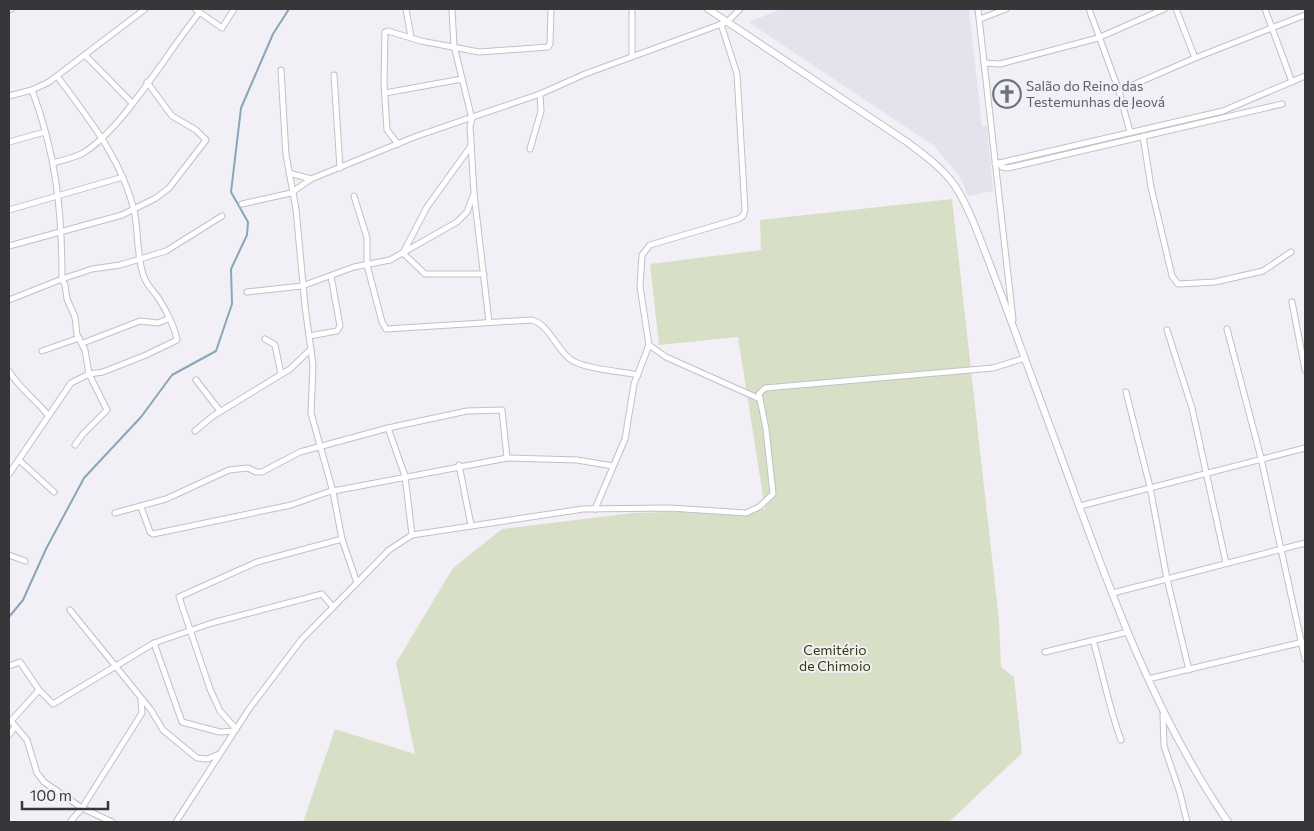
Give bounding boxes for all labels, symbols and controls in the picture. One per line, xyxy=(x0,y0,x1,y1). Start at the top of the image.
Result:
place label: Salão do Reino das Testemunhas de Jeová xyxy=(1026,77,1165,110)
church icon: Salão do Reino das Testemunhas de Jeová xyxy=(992,79,1022,109)
park label: Cemitério de Chimoio xyxy=(799,641,871,674)
scale bar xyxy=(22,778,109,810)
text: 100 m xyxy=(30,786,72,804)

